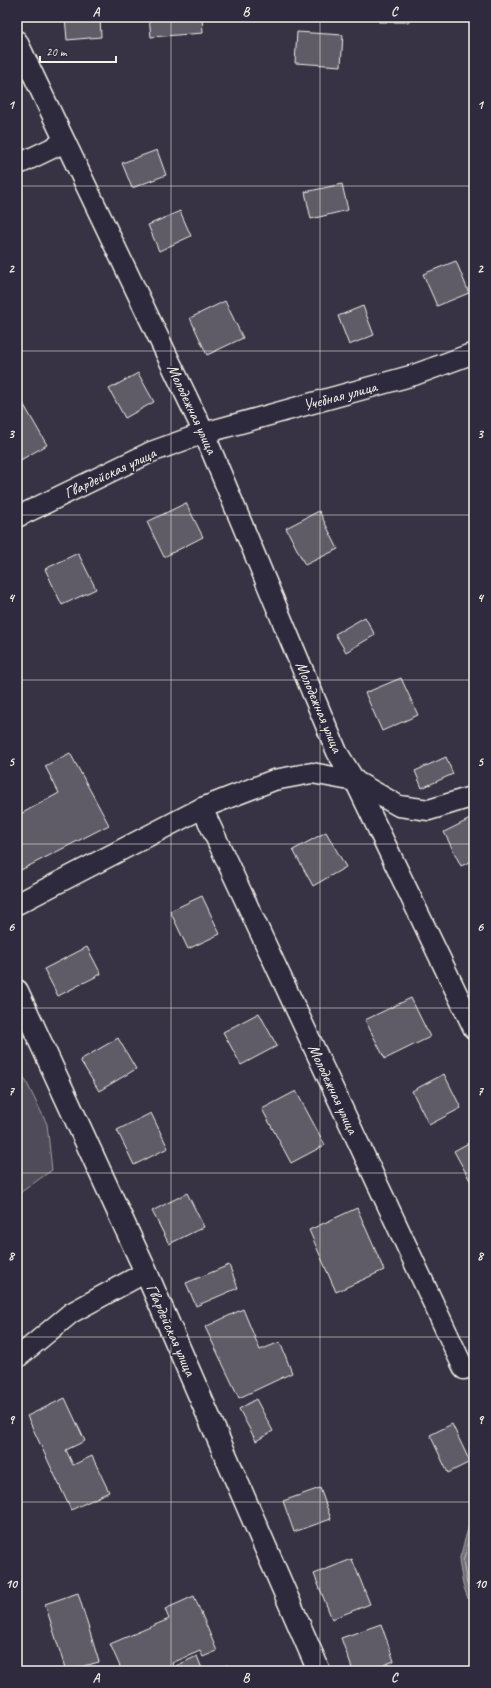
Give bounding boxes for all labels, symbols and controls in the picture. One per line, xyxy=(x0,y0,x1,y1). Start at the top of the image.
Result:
text: A xyxy=(93,4,101,20)
text: B xyxy=(243,4,251,20)
text: C xyxy=(391,4,399,20)
scale bar xyxy=(40,38,116,64)
text: 20 m xyxy=(46,44,68,60)
text: 1 xyxy=(8,97,16,113)
text: 1 xyxy=(477,97,485,113)
text: 2 xyxy=(8,261,15,277)
text: 2 xyxy=(477,261,484,277)
street label: Молодежная улица xyxy=(162,361,222,459)
street label: Учебная улица xyxy=(301,376,380,415)
text: 3 xyxy=(8,426,15,442)
text: 3 xyxy=(477,426,484,442)
street label: Гвардейская улица xyxy=(61,442,160,503)
text: 4 xyxy=(8,590,16,606)
text: 4 xyxy=(477,590,485,606)
street label: Молодежная улица xyxy=(291,658,348,757)
text: 5 xyxy=(8,754,15,770)
text: 5 xyxy=(477,754,484,770)
text: 6 xyxy=(8,919,15,935)
text: 6 xyxy=(477,919,484,935)
street label: Молодежная улица xyxy=(303,1041,363,1139)
text: 7 xyxy=(8,1083,15,1099)
text: 7 xyxy=(477,1083,484,1099)
text: 8 xyxy=(8,1248,16,1264)
text: 8 xyxy=(477,1248,485,1264)
street label: Гвардейская улица xyxy=(142,1281,201,1381)
text: 9 xyxy=(8,1412,15,1428)
text: 9 xyxy=(477,1412,484,1428)
text: 10 xyxy=(5,1576,18,1592)
text: 10 xyxy=(474,1576,487,1592)
text: A xyxy=(93,1670,101,1686)
text: B xyxy=(243,1670,251,1686)
text: C xyxy=(391,1670,399,1686)

